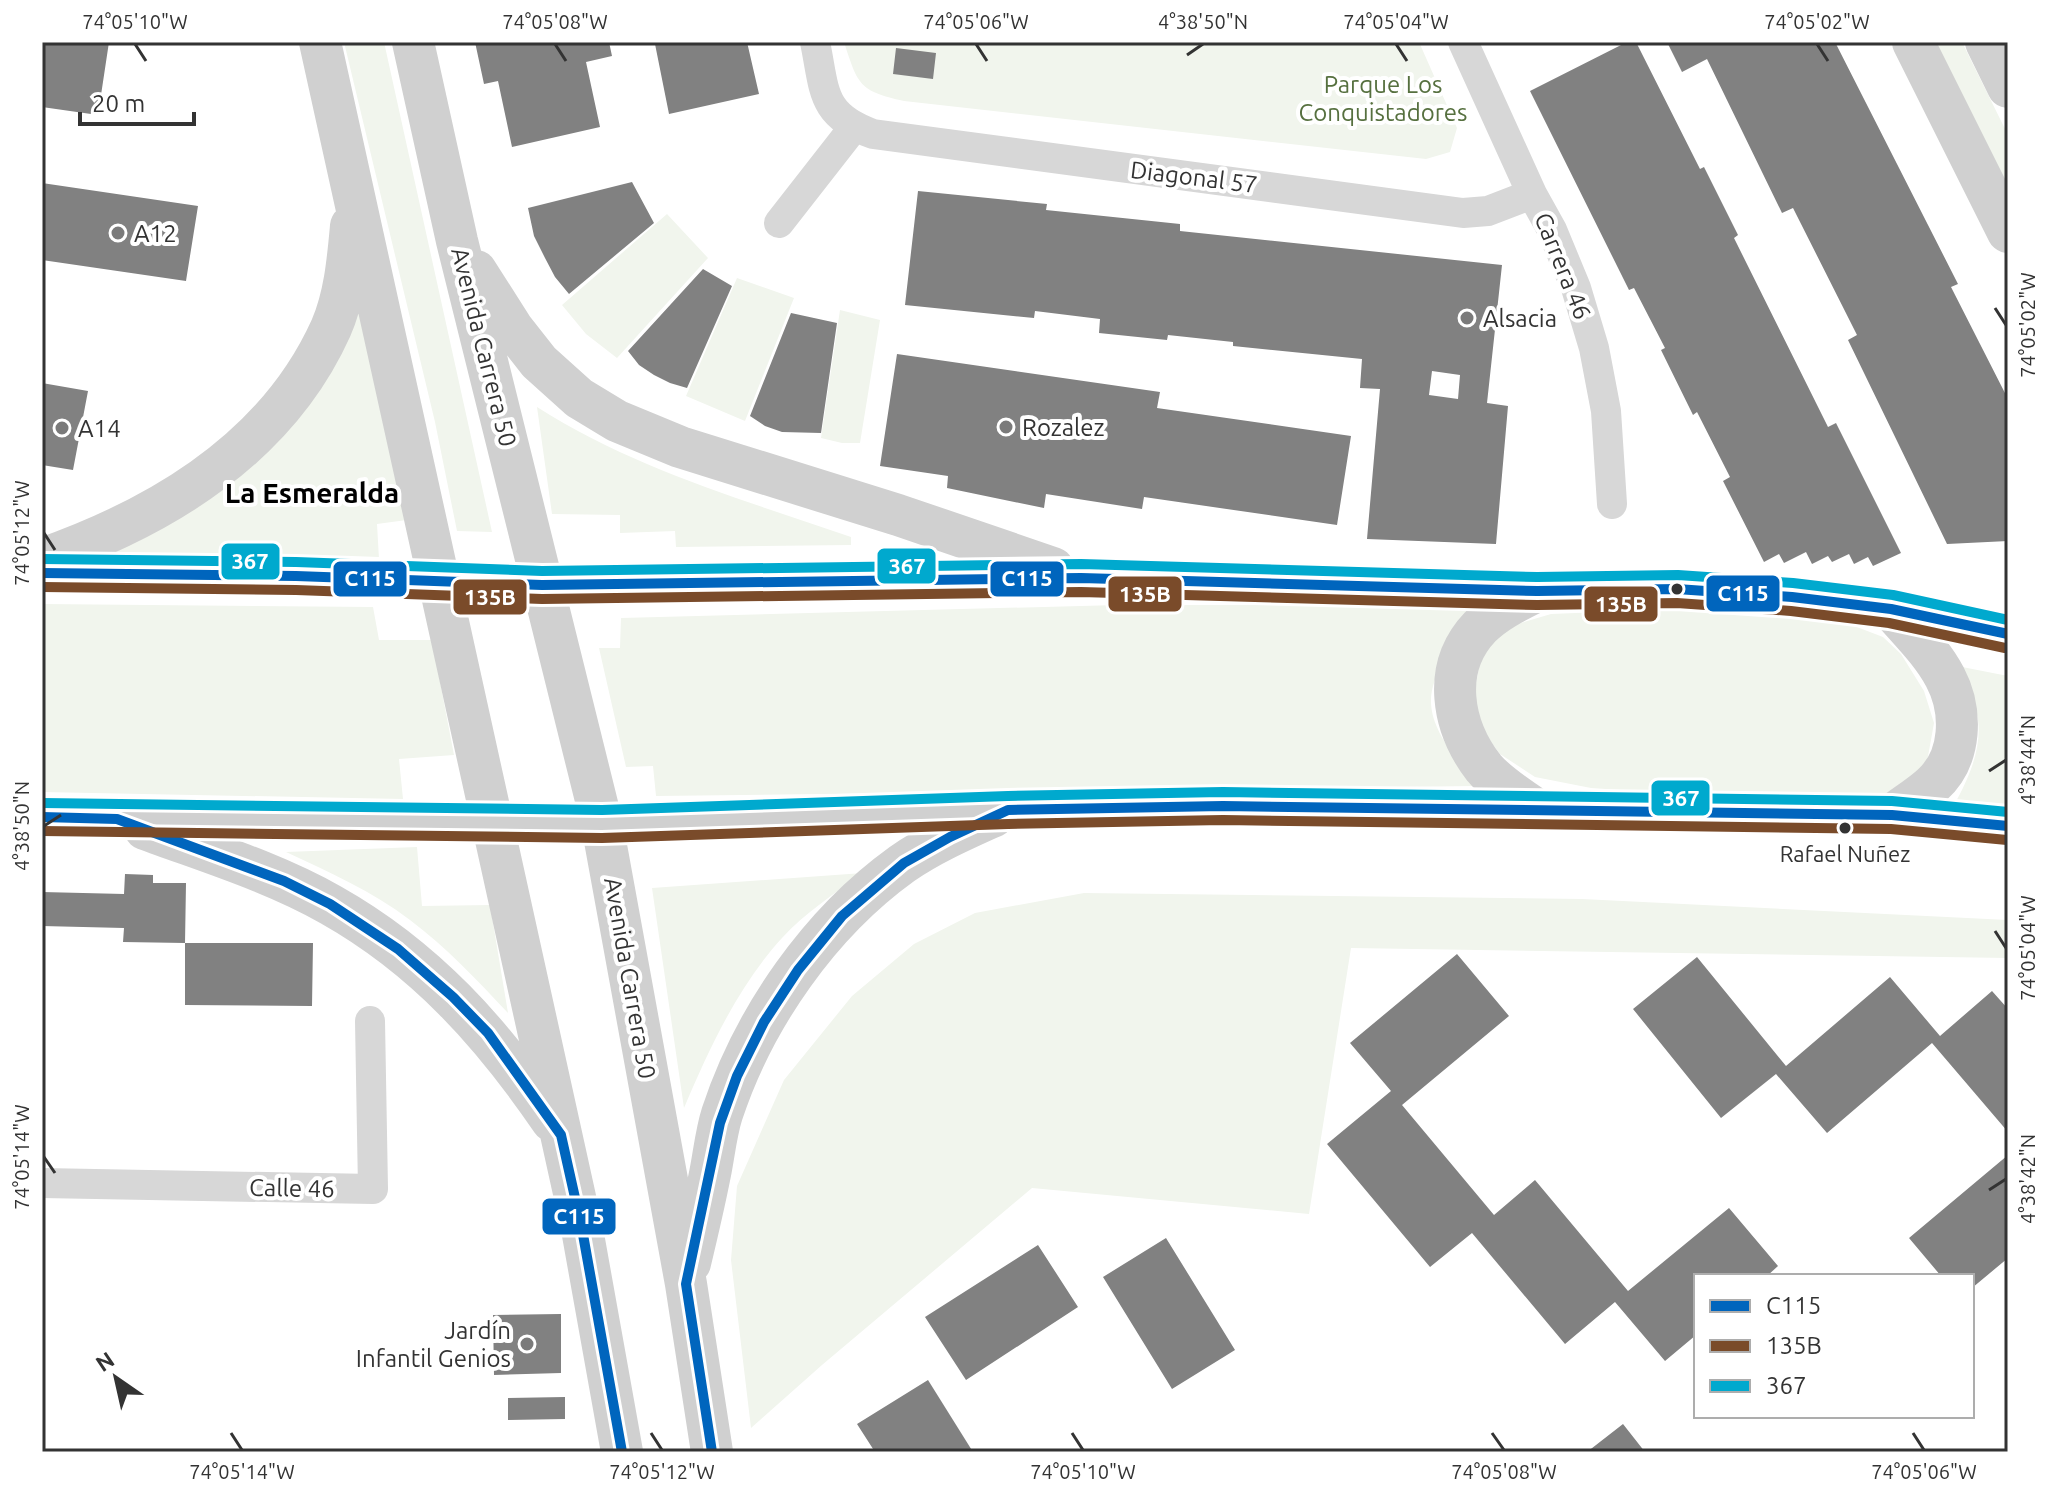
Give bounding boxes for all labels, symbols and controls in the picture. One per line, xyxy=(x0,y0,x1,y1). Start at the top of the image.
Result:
text: 74°05'10"W xyxy=(82,10,188,33)
text: 74°05'08"W xyxy=(502,10,608,33)
text: 74°05'06"W xyxy=(923,10,1029,33)
text: 4°38'50"N xyxy=(1158,10,1248,33)
text: 74°05'04"W xyxy=(1343,10,1449,33)
text: 74°05'02"W xyxy=(1764,10,1870,33)
park label: Parque Los Conquistadores xyxy=(1299,71,1467,126)
scale bar xyxy=(80,76,194,126)
text: 20 m xyxy=(92,90,145,117)
street label: Diagonal 57 xyxy=(1129,156,1259,198)
street label: Carrera 46 xyxy=(1529,209,1597,323)
place label: A12 xyxy=(134,220,177,247)
marker: A12 xyxy=(109,224,127,242)
street label: Avenida Carrera 50 xyxy=(446,245,522,449)
text: 74°05'02"W xyxy=(2016,272,2039,378)
place label: Alsacia xyxy=(1483,305,1557,332)
marker: Alsacia xyxy=(1458,309,1476,327)
place label: Rozalez xyxy=(1022,414,1105,441)
place label: A14 xyxy=(78,415,121,442)
marker: Rozalez xyxy=(997,418,1015,436)
marker: A14 xyxy=(53,419,71,437)
district label: La Esmeralda xyxy=(225,477,399,508)
text: 74°05'12"W xyxy=(10,480,33,586)
line badge: 367 xyxy=(220,542,281,581)
line badge: 367 xyxy=(876,547,937,585)
text: 367 xyxy=(231,548,269,573)
text: 367 xyxy=(888,553,926,578)
line badge: C115 xyxy=(332,560,408,598)
line badge: C115 xyxy=(989,560,1065,598)
text: C115 xyxy=(344,565,396,590)
text: C115 xyxy=(1001,565,1053,590)
line badge: C115 xyxy=(1705,574,1781,613)
line badge: 135B xyxy=(1107,575,1183,613)
line badge: 135B xyxy=(452,578,528,616)
text: C115 xyxy=(1717,580,1769,605)
text: 135B xyxy=(1119,581,1171,606)
unlabelled marker xyxy=(1669,581,1685,597)
text: 135B xyxy=(464,584,516,609)
line badge: 135B xyxy=(1583,585,1659,623)
text: 135B xyxy=(1595,591,1647,616)
text: 4°38'44"N xyxy=(2016,715,2039,805)
line badge: 367 xyxy=(1650,779,1711,817)
text: 4°38'50"N xyxy=(10,781,33,871)
text: 367 xyxy=(1662,785,1700,810)
marker: Rafael Nuñez xyxy=(1837,820,1853,836)
place label: Rafael Nuñez xyxy=(1780,841,1910,866)
street label: Avenida Carrera 50 xyxy=(599,875,661,1081)
text: 74°05'04"W xyxy=(2016,895,2039,1001)
text: 74°05'14"W xyxy=(10,1104,33,1210)
text: 4°38'42"N xyxy=(2016,1134,2039,1224)
street label: Calle 46 xyxy=(249,1174,335,1202)
line badge: C115 xyxy=(541,1197,617,1236)
text: C115 xyxy=(553,1203,605,1228)
legend xyxy=(1694,1274,1974,1418)
text: C115 xyxy=(1766,1292,1821,1319)
place label: Jardín Infantil Genios xyxy=(356,1317,511,1372)
text: 135B xyxy=(1766,1332,1822,1359)
marker: Jardín Infantil Genios xyxy=(518,1335,536,1353)
north arrow xyxy=(76,1338,156,1418)
text: N xyxy=(91,1346,118,1376)
text: 367 xyxy=(1766,1372,1807,1399)
text: 74°05'14"W xyxy=(189,1460,295,1483)
text: 74°05'12"W xyxy=(609,1460,715,1483)
text: 74°05'10"W xyxy=(1030,1460,1136,1483)
text: 74°05'08"W xyxy=(1451,1460,1557,1483)
text: 74°05'06"W xyxy=(1871,1460,1977,1483)

